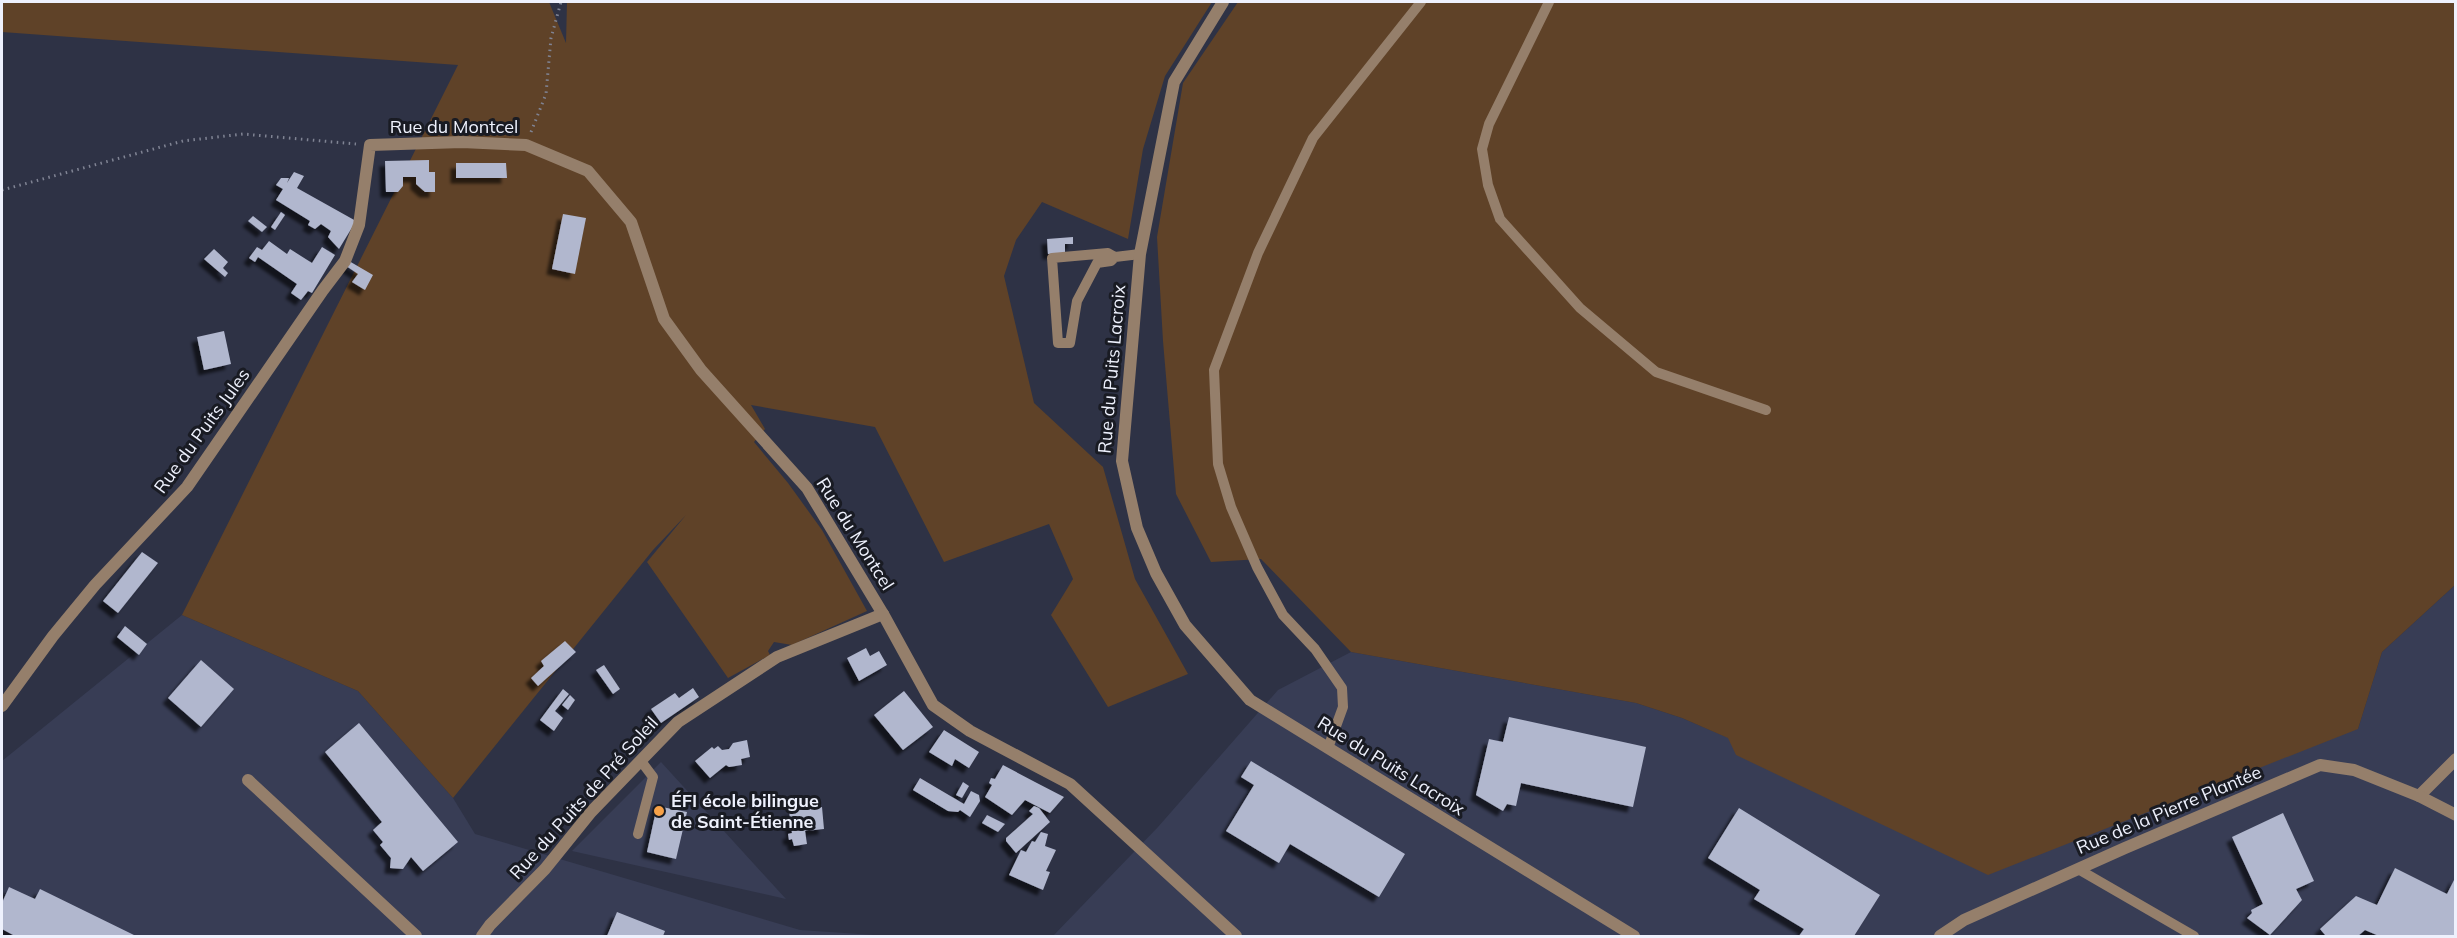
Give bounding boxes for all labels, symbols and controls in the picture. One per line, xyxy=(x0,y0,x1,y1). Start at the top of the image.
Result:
street label: Rue du Montcel xyxy=(390,115,518,138)
street label: Rue du Puits Lacroix xyxy=(1093,283,1130,454)
street label: Rue du Puits Jules xyxy=(149,364,255,498)
street label: Rue du Montcel xyxy=(812,473,899,594)
street label: Rue du Puits de Pré Soleil xyxy=(504,711,663,884)
street label: Rue du Puits Lacroix xyxy=(1313,711,1470,820)
street label: Rue de la Pierre Plantée xyxy=(2073,760,2265,859)
place label: ÉFI école bilingue de Saint-Étienne xyxy=(671,789,819,833)
marker: ÉFI école bilingue de Saint-Étienne xyxy=(652,804,666,818)

